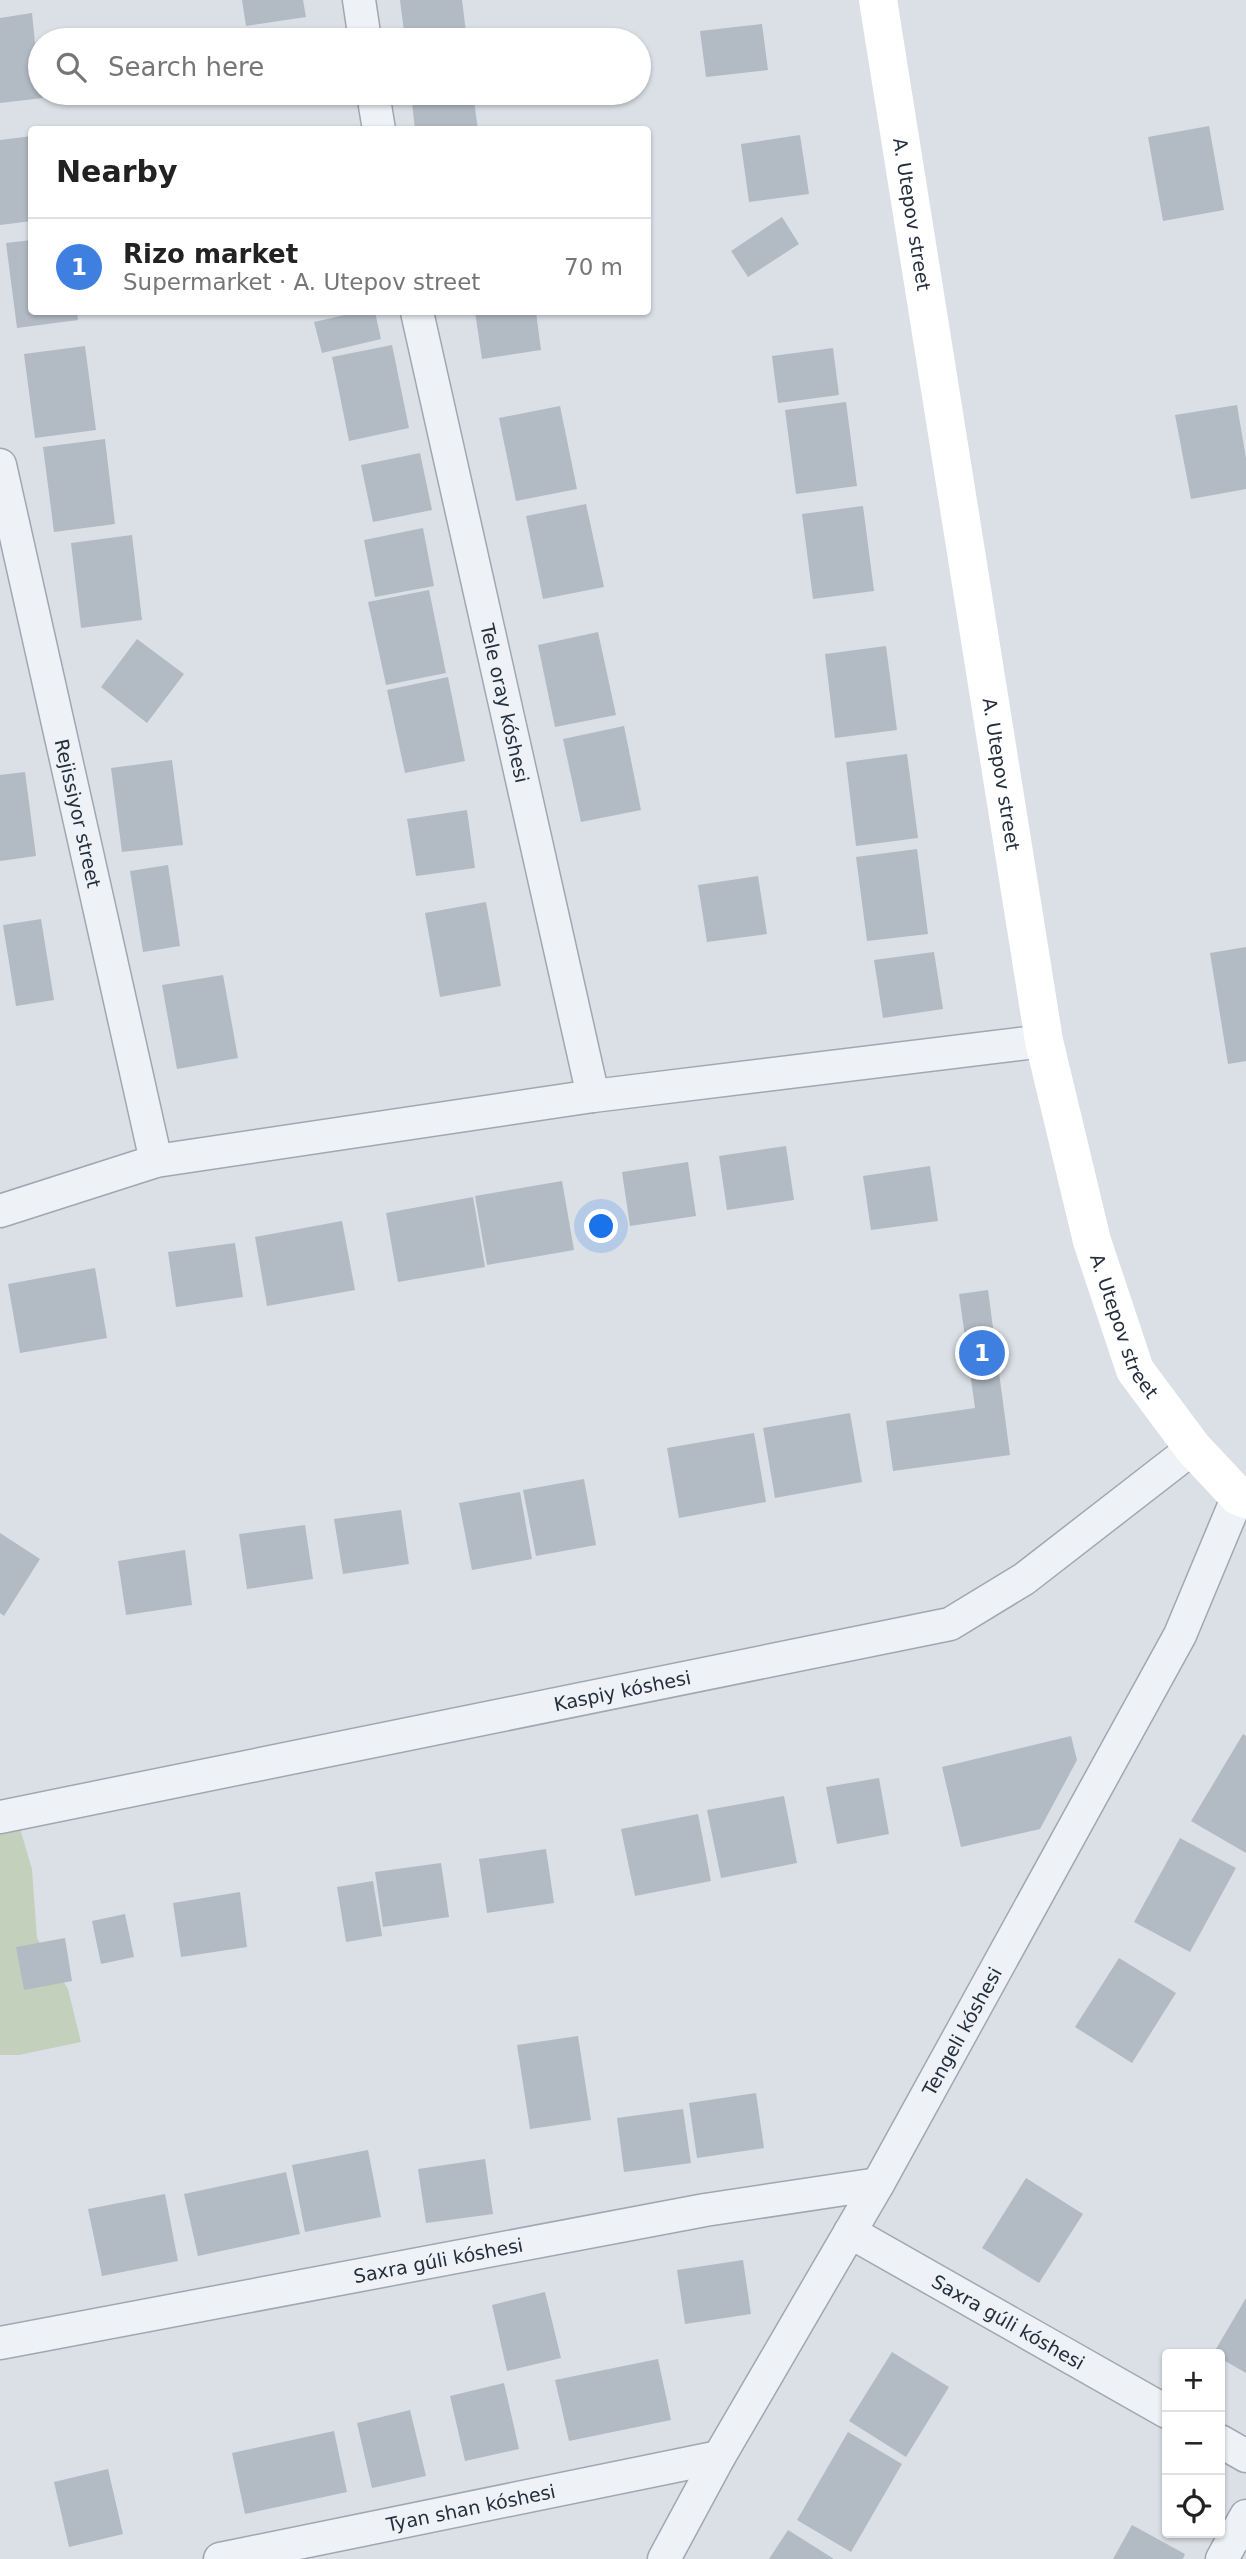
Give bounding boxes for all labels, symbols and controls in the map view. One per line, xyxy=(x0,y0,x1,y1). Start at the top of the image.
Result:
search box xyxy=(28,28,651,105)
icon: search xyxy=(52,48,90,86)
text: Search here xyxy=(108,52,264,82)
street label: A. Utepov street xyxy=(889,136,935,292)
text: Nearby xyxy=(56,154,178,189)
text: Rizo market xyxy=(123,239,298,269)
text: 1 xyxy=(71,254,87,280)
text: 70 m xyxy=(564,254,623,280)
text: Supermarket · A. Utepov street xyxy=(123,269,480,295)
street label: Tele oray kóshesi xyxy=(476,621,533,785)
street label: A. Utepov street xyxy=(978,696,1024,852)
street label: Rejissiyor street xyxy=(51,737,105,890)
your location xyxy=(584,1209,618,1243)
street label: A. Utepov street xyxy=(1086,1251,1163,1403)
pin: 1 xyxy=(959,1327,1005,1379)
street label: Kaspiy kóshesi xyxy=(552,1666,693,1715)
street label: Tengeli kóshesi xyxy=(917,1963,1006,2100)
street label: Saxra gúli kóshesi xyxy=(352,2234,525,2287)
street label: Saxra gúli kóshesi xyxy=(928,2270,1088,2374)
map controls xyxy=(1162,2349,1225,2538)
button: + xyxy=(1162,2349,1225,2412)
button: − xyxy=(1162,2412,1225,2475)
button: locate xyxy=(1162,2475,1225,2538)
street label: Tyan shan kóshesi xyxy=(383,2480,557,2536)

